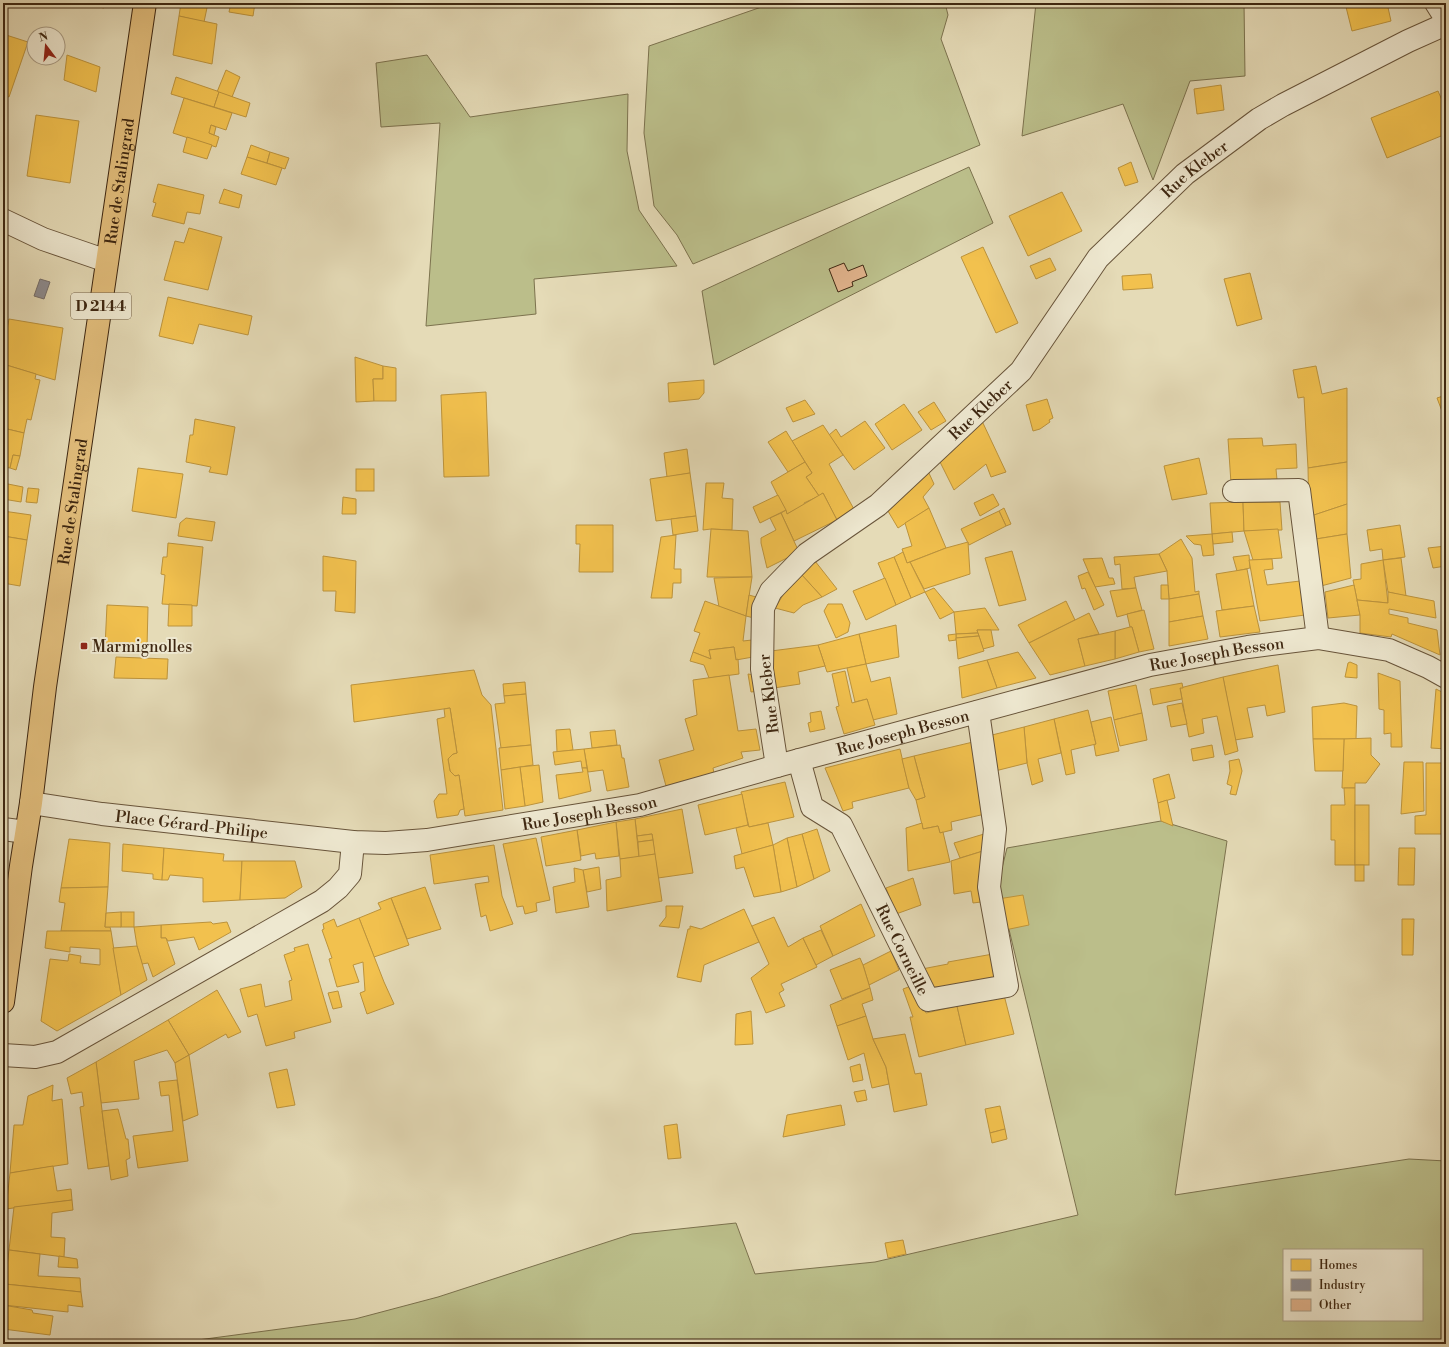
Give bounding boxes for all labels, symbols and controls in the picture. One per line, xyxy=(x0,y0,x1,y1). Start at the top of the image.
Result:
north arrow xyxy=(26,26,66,66)
text: N xyxy=(37,29,50,45)
street label: Rue de Stalingrad xyxy=(101,117,139,246)
street label: Rue Kleber xyxy=(1157,137,1232,202)
road number: D 2144 xyxy=(71,293,131,319)
street label: Rue Kleber xyxy=(945,375,1017,445)
street label: Rue de Stalingrad xyxy=(54,437,92,567)
street label: Rue Joseph Besson xyxy=(1148,633,1286,676)
place label: Marmignolles xyxy=(92,637,192,657)
marker: Marmignolles xyxy=(79,641,89,651)
street label: Rue Kleber xyxy=(754,653,784,735)
street label: Rue Joseph Besson xyxy=(834,705,972,760)
street label: Rue Joseph Besson xyxy=(520,792,660,835)
street label: Place Gérard-Philipe xyxy=(114,807,269,843)
street label: Rue Corneille xyxy=(871,901,933,999)
legend xyxy=(1283,1249,1423,1321)
text: Homes xyxy=(1319,1258,1357,1273)
text: Industry xyxy=(1319,1278,1366,1293)
text: Other xyxy=(1319,1298,1351,1313)

